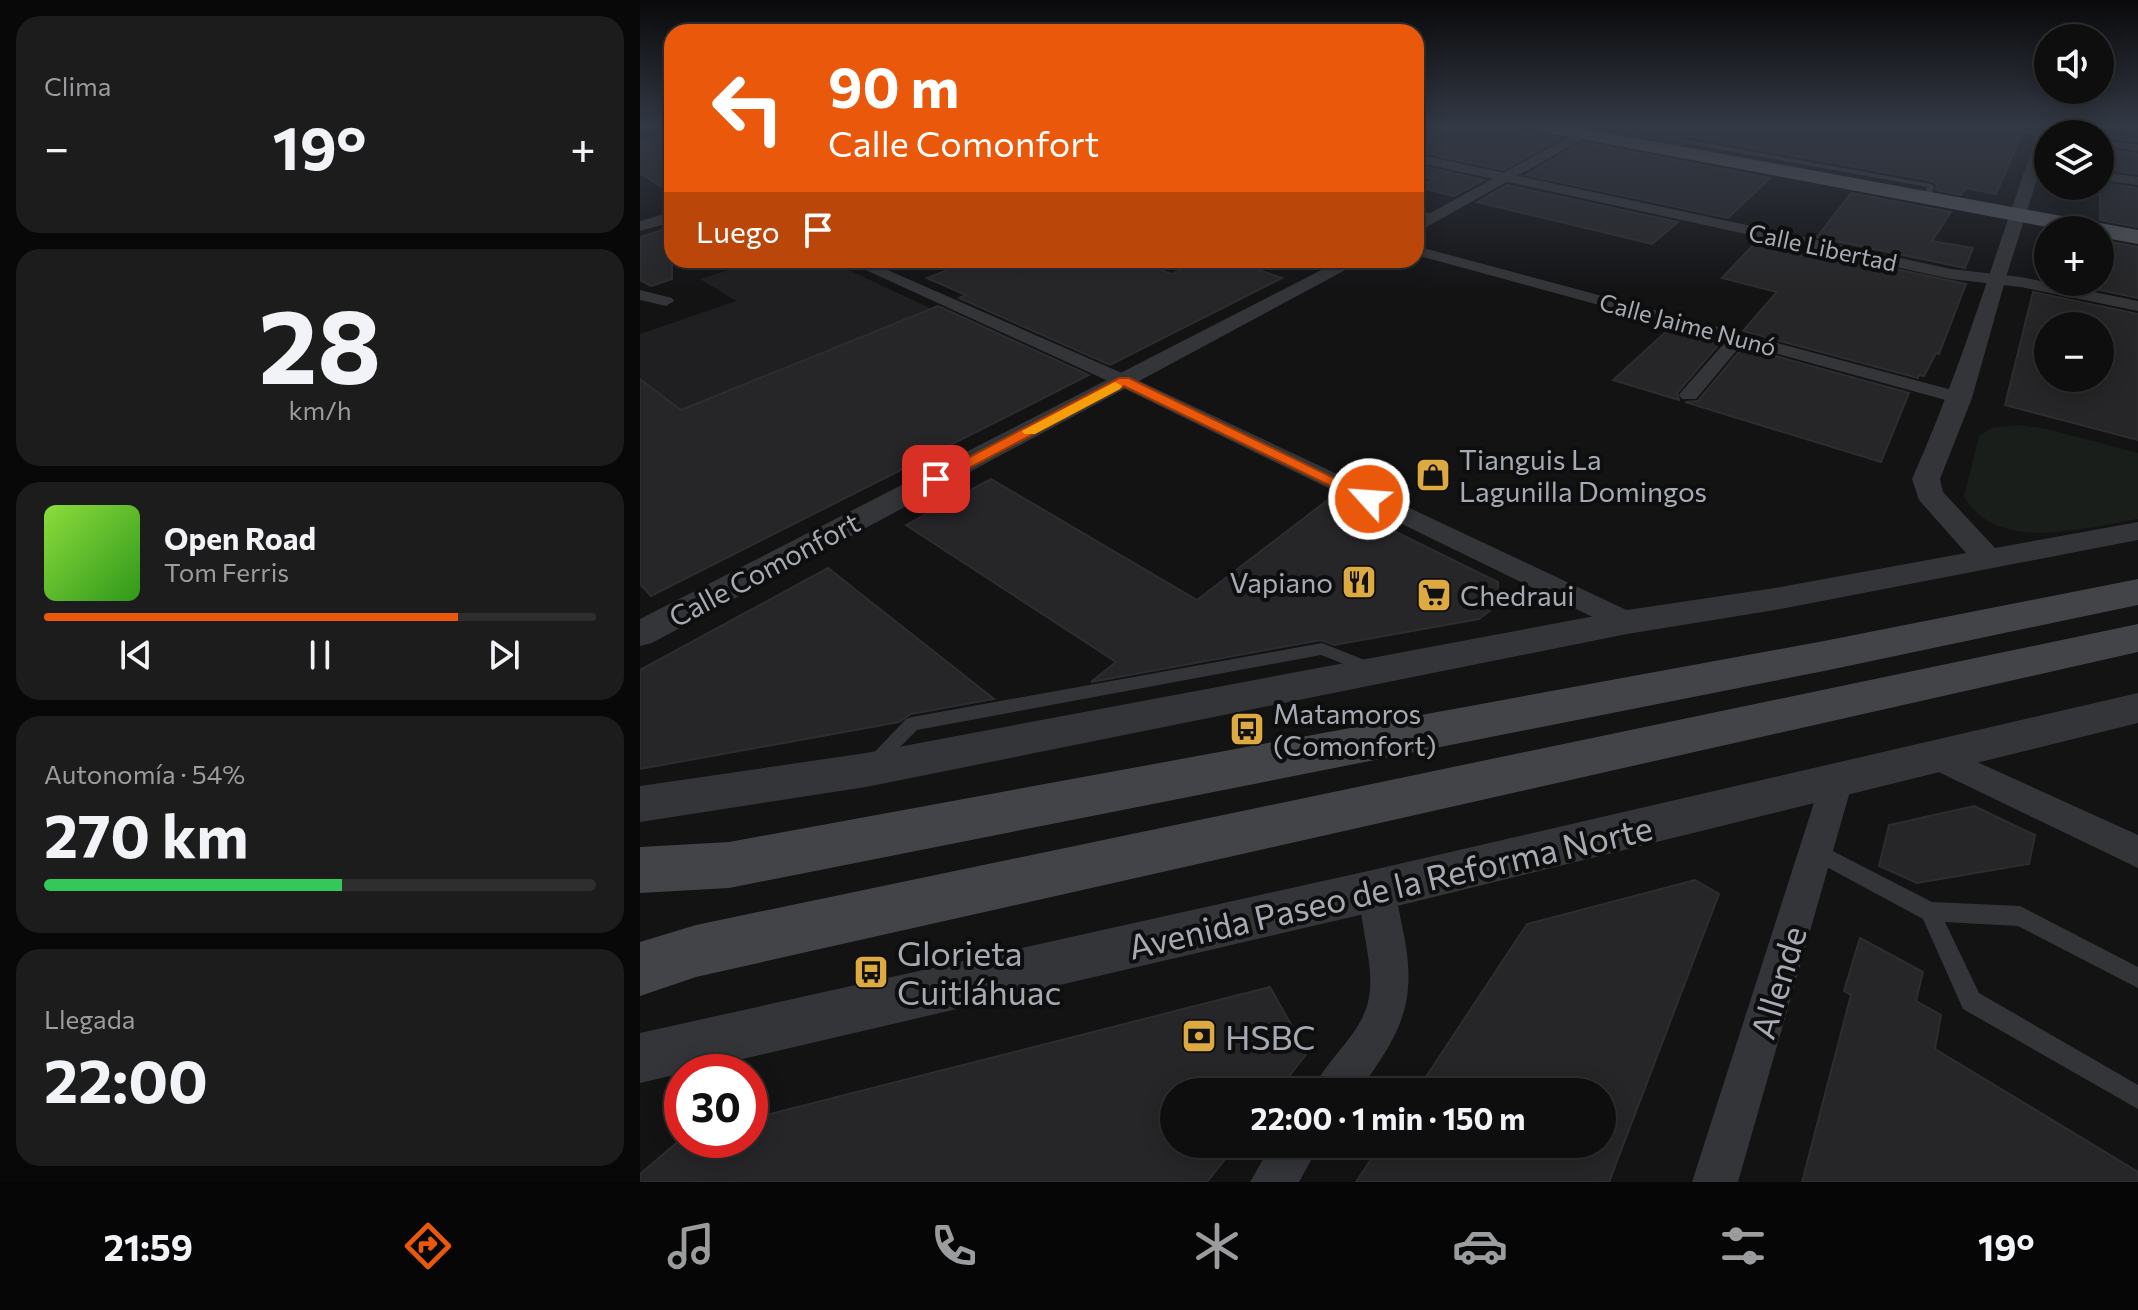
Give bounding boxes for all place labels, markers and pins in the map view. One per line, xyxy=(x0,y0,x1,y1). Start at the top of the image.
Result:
place label: Tianguis La Lagunilla Domingos xyxy=(1459,442,1707,508)
pin xyxy=(902,445,970,513)
shop icon: Tianguis La Lagunilla Domingos xyxy=(1414,456,1452,494)
restaurant icon: Vapiano xyxy=(1340,563,1378,601)
place label: Vapiano xyxy=(1229,565,1333,599)
supermarket icon: Chedraui xyxy=(1415,576,1453,614)
place label: Chedraui xyxy=(1460,578,1575,612)
place label: Matamoros (Comonfort) xyxy=(1273,696,1436,762)
bus stop icon: Matamoros (Comonfort) xyxy=(1228,710,1266,748)
place label: Glorieta Cuitláhuac xyxy=(897,931,1061,1012)
bus stop icon: Glorieta Cuitláhuac xyxy=(852,953,890,991)
place label: HSBC xyxy=(1225,1015,1316,1057)
bank icon: HSBC xyxy=(1180,1017,1218,1055)

